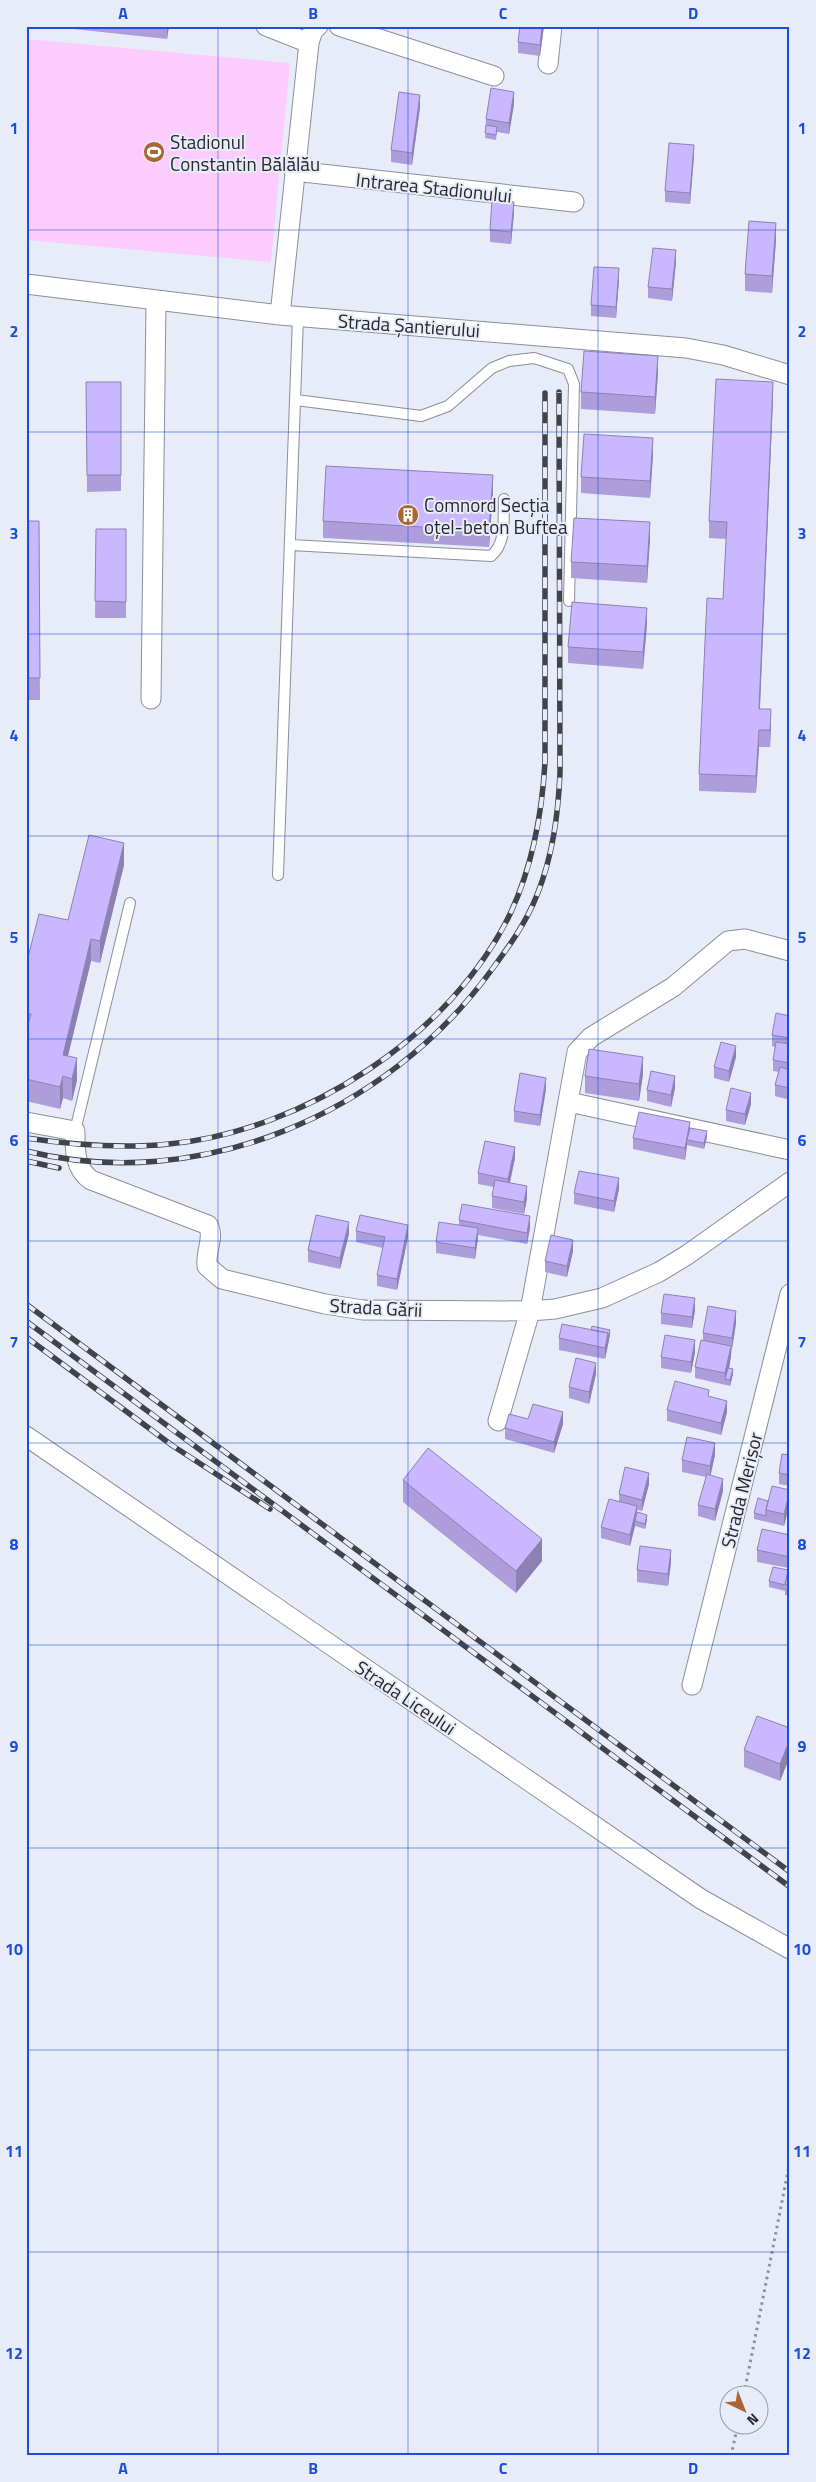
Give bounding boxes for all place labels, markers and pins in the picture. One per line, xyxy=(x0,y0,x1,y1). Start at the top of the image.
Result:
place label: Stadionul Constantin Bălălău xyxy=(170,127,320,178)
sports icon: Stadionul Constantin Bălălău xyxy=(142,140,166,164)
place label: Comnord Secția oțel-beton Buftea xyxy=(424,490,568,541)
building icon: Comnord Secția oțel-beton Buftea xyxy=(396,503,420,527)

